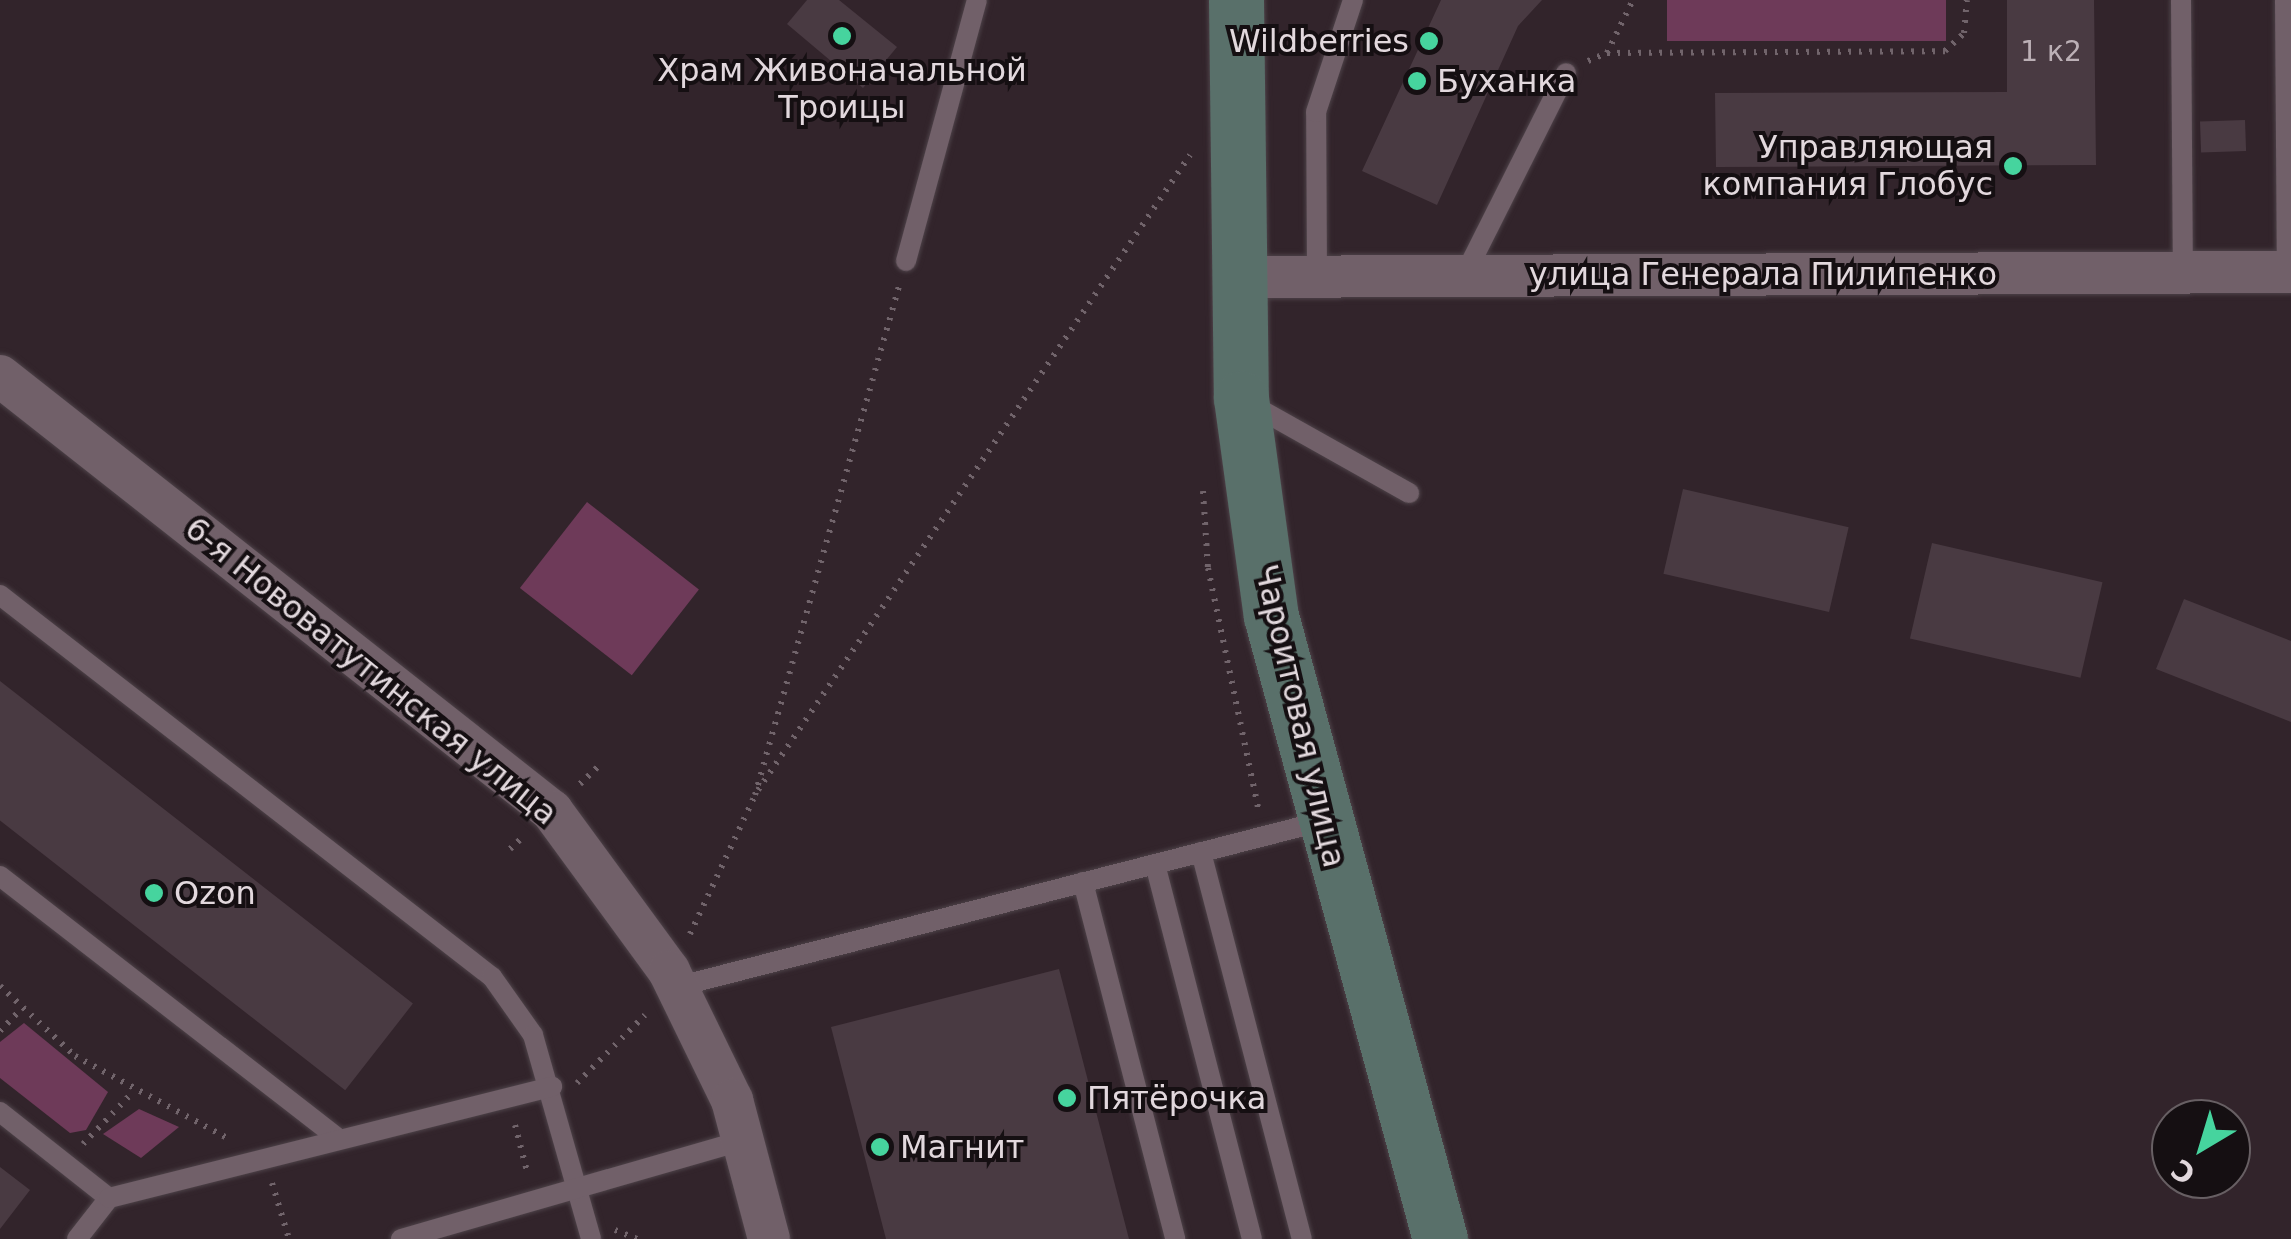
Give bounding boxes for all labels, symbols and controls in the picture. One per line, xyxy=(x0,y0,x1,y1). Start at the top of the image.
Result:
place label: Wildberries xyxy=(1229,22,1409,60)
marker: Храм Живоначальной Троицы xyxy=(831,25,853,47)
marker: Wildberries xyxy=(1418,30,1440,52)
house number: 1 к2 xyxy=(2020,35,2082,69)
place label: Храм Живоначальной Троицы xyxy=(657,52,1027,127)
place label: Буханка xyxy=(1437,62,1576,100)
marker: Буханка xyxy=(1406,70,1428,92)
place label: Управляющая компания Глобус xyxy=(1702,129,1993,204)
marker: Управляющая компания Глобус xyxy=(2002,155,2024,177)
street label: улица Генерала Пилипенко xyxy=(1529,255,1997,293)
street label: 6-я Нововатутинская улица xyxy=(177,509,565,833)
street label: Чароитовая улица xyxy=(1246,561,1354,871)
place label: Ozon xyxy=(174,874,256,912)
marker: Ozon xyxy=(143,882,165,904)
place label: Пятёрочка xyxy=(1087,1079,1266,1117)
marker: Пятёрочка xyxy=(1056,1087,1078,1109)
north arrow xyxy=(2151,1099,2251,1199)
place label: Магнит xyxy=(900,1128,1024,1166)
marker: Магнит xyxy=(869,1136,891,1158)
text: С xyxy=(2165,1152,2202,1191)

